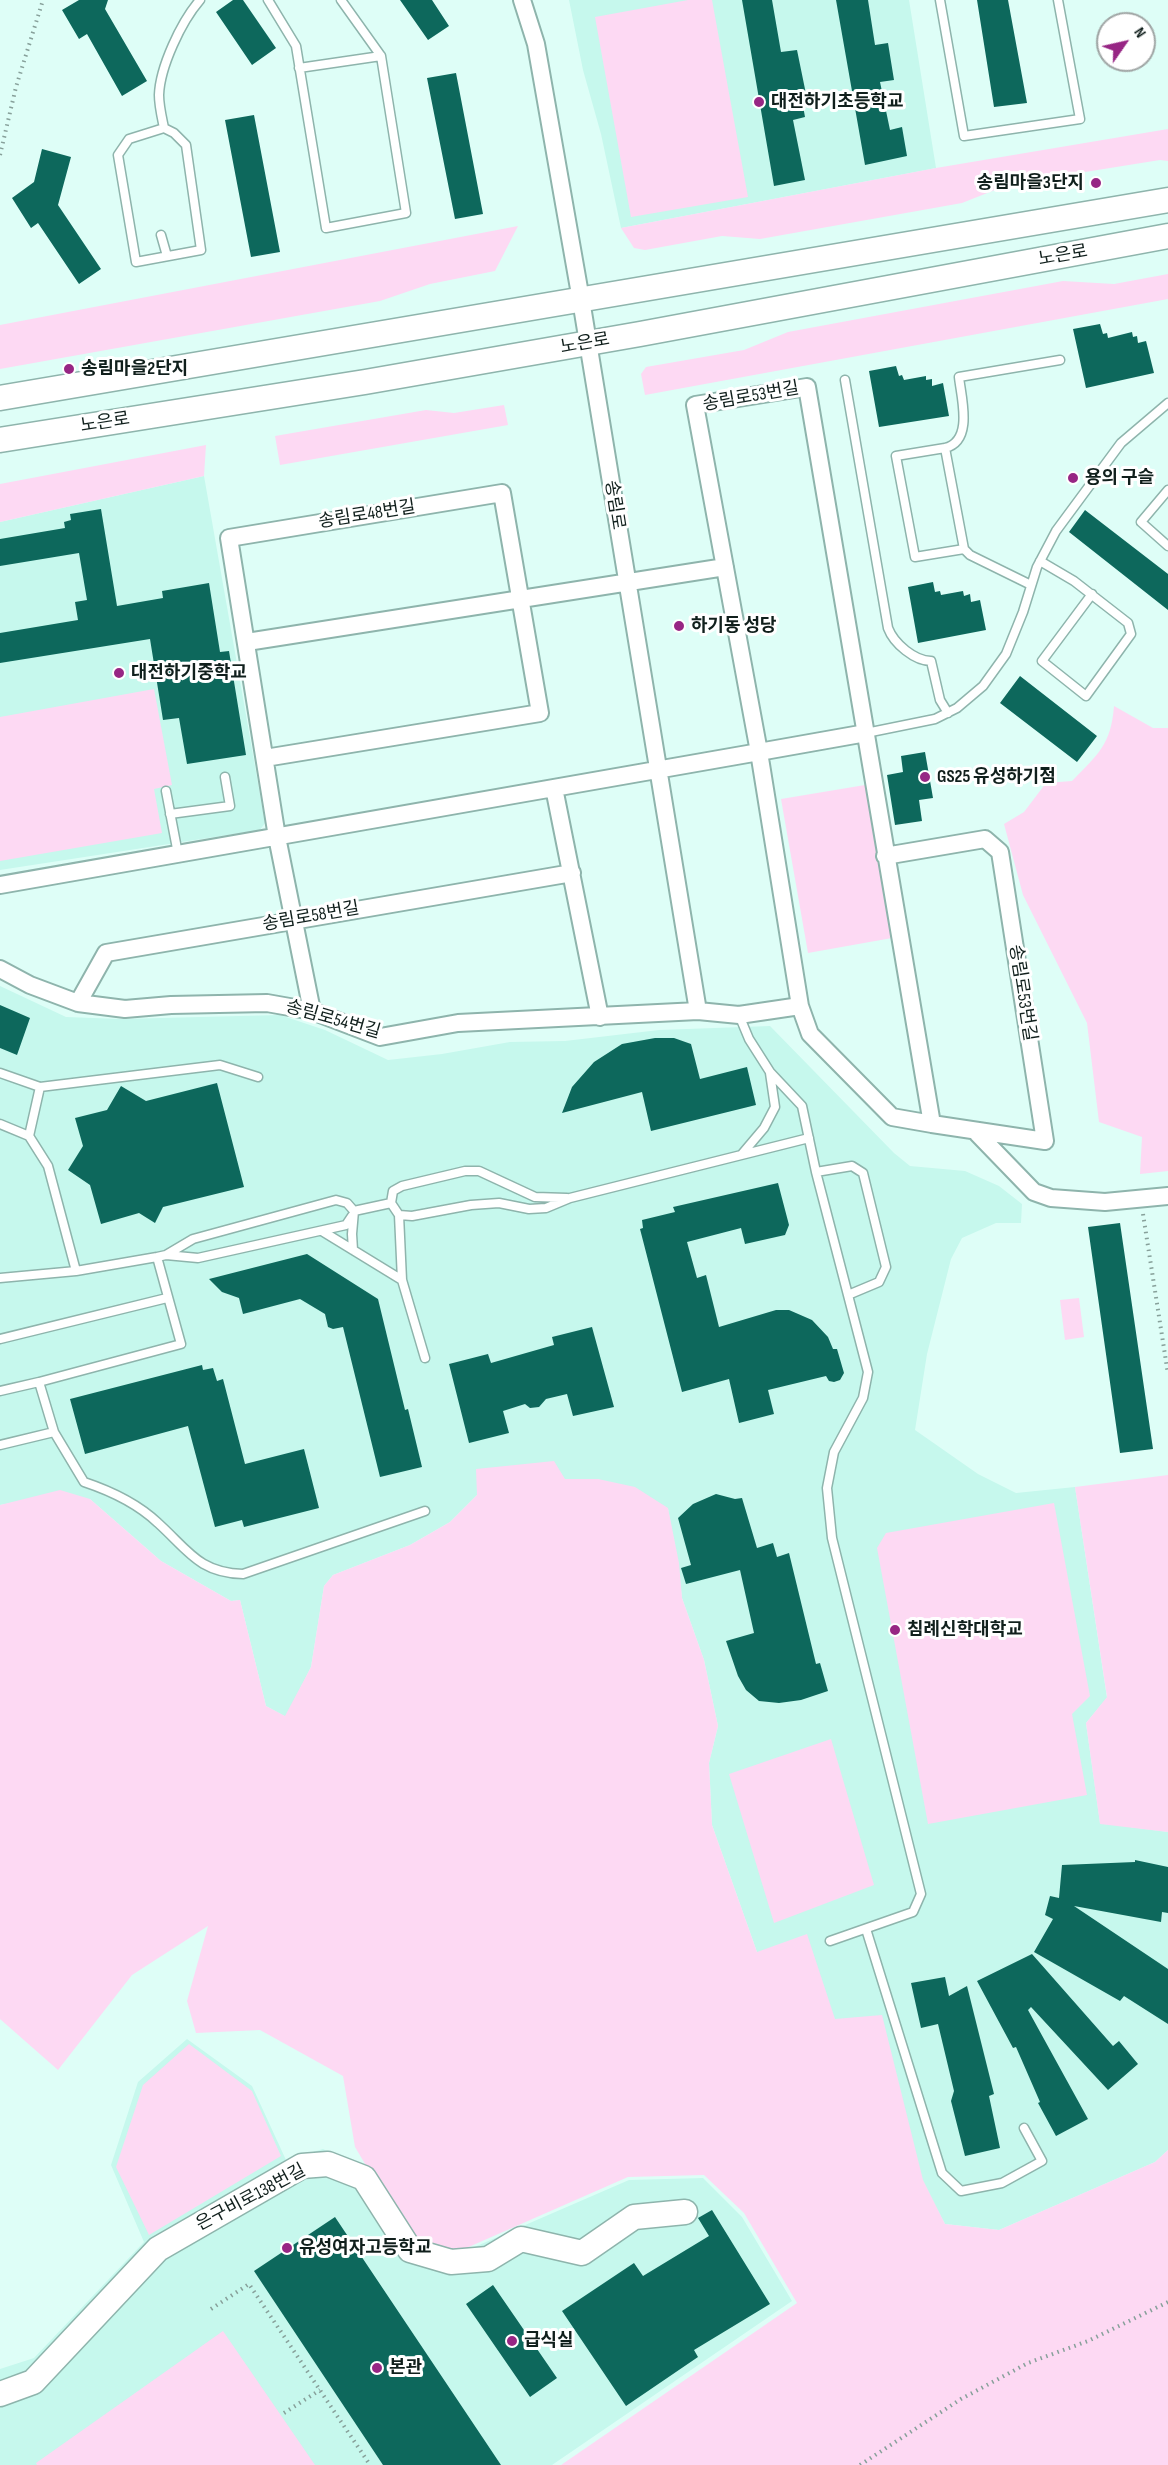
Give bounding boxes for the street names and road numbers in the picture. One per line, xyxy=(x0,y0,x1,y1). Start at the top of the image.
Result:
street label: 노은로 xyxy=(1037,241,1089,271)
street label: 노은로 xyxy=(559,329,611,359)
street label: 송림로53번길 xyxy=(701,378,801,416)
street label: 노은로 xyxy=(79,408,131,438)
street label: 송림로 xyxy=(599,479,629,531)
street label: 송림로48번길 xyxy=(317,497,417,533)
street label: 송림로58번길 xyxy=(261,898,361,936)
street label: 송림로53번길 xyxy=(1004,943,1040,1043)
street label: 송림로54번길 xyxy=(283,996,383,1044)
street label: 은구비로138번길 xyxy=(192,2160,310,2236)

